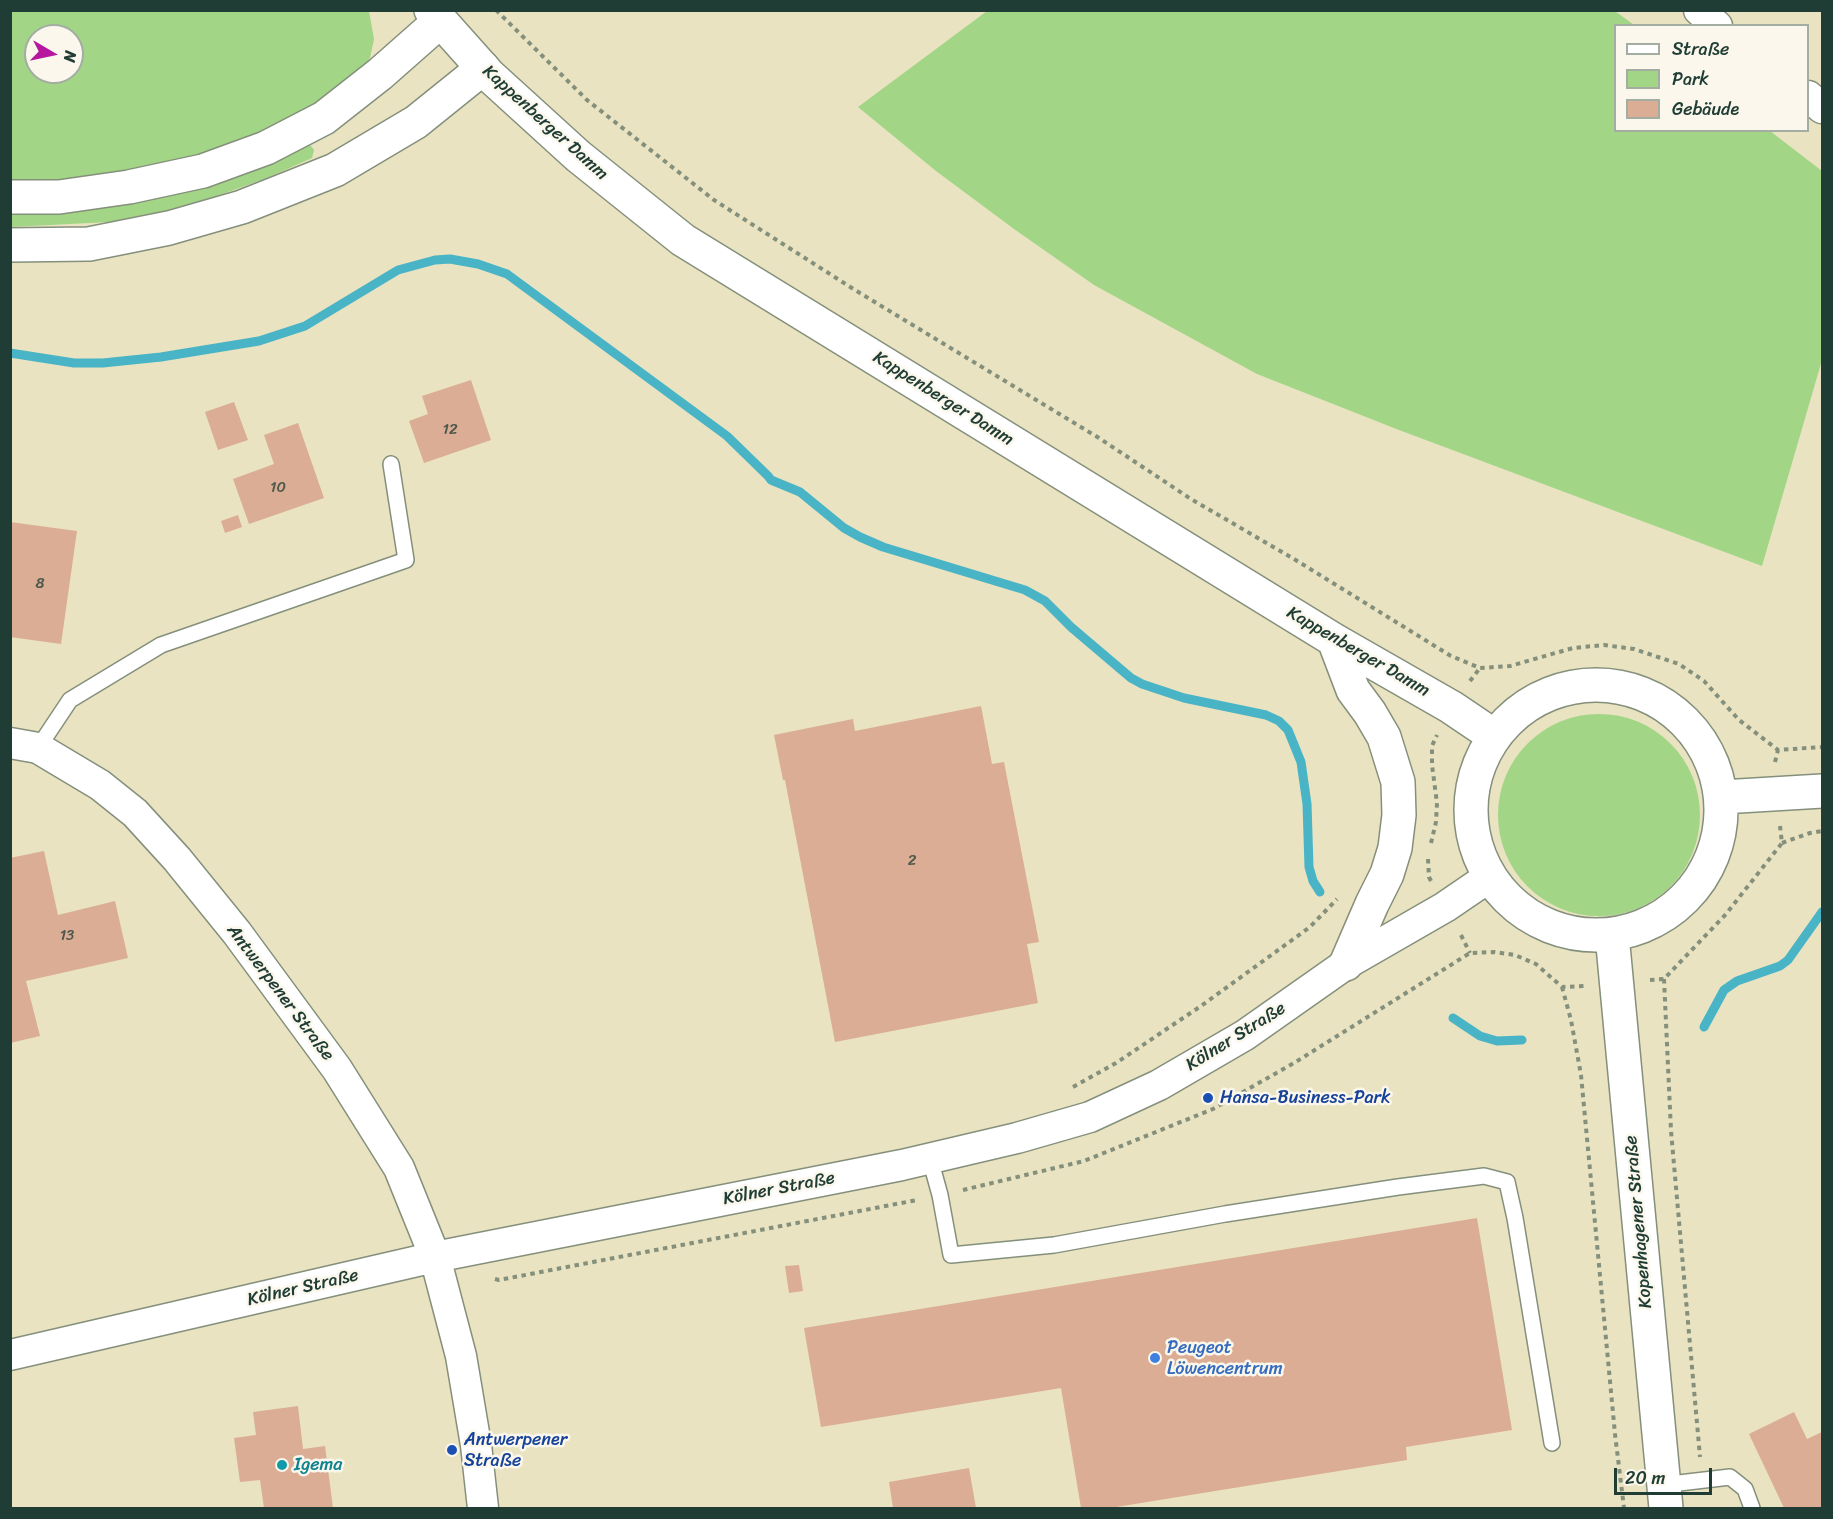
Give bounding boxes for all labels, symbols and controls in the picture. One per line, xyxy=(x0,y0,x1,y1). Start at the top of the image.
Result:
north arrow xyxy=(24,24,84,84)
legend xyxy=(1614,24,1809,132)
text: Straße xyxy=(1672,33,1729,65)
text: N xyxy=(55,49,85,64)
street label: Kappenberger Damm xyxy=(478,61,612,185)
text: Park xyxy=(1672,63,1709,95)
text: Gebäude xyxy=(1672,93,1739,125)
street label: Kappenberger Damm xyxy=(869,347,1017,451)
house number: 12 xyxy=(442,421,458,439)
house number: 10 xyxy=(270,479,286,497)
house number: 8 xyxy=(35,575,45,593)
street label: Kappenberger Damm xyxy=(1283,602,1433,702)
house number: 2 xyxy=(908,852,916,870)
street label: Antwerpener Straße xyxy=(222,921,338,1065)
house number: 13 xyxy=(60,927,74,945)
street label: Kölner Straße xyxy=(1182,998,1290,1076)
place label: Hansa-Business-Park xyxy=(1220,1087,1391,1109)
marker: Hansa-Business-Park xyxy=(1201,1091,1215,1105)
street label: Kopenhagener Straße xyxy=(1621,1135,1657,1309)
street label: Kölner Straße xyxy=(721,1168,837,1210)
street label: Kölner Straße xyxy=(245,1265,361,1311)
place label: Peugeot Löwencentrum xyxy=(1167,1337,1283,1380)
marker: Peugeot Löwencentrum xyxy=(1148,1351,1162,1365)
place label: Antwerpener Straße xyxy=(464,1429,567,1472)
marker: Antwerpener Straße xyxy=(445,1443,459,1457)
place label: Igema xyxy=(294,1454,342,1476)
scale bar xyxy=(1617,1456,1714,1494)
marker: Igema xyxy=(275,1458,289,1472)
text: 20 m xyxy=(1625,1462,1665,1494)

